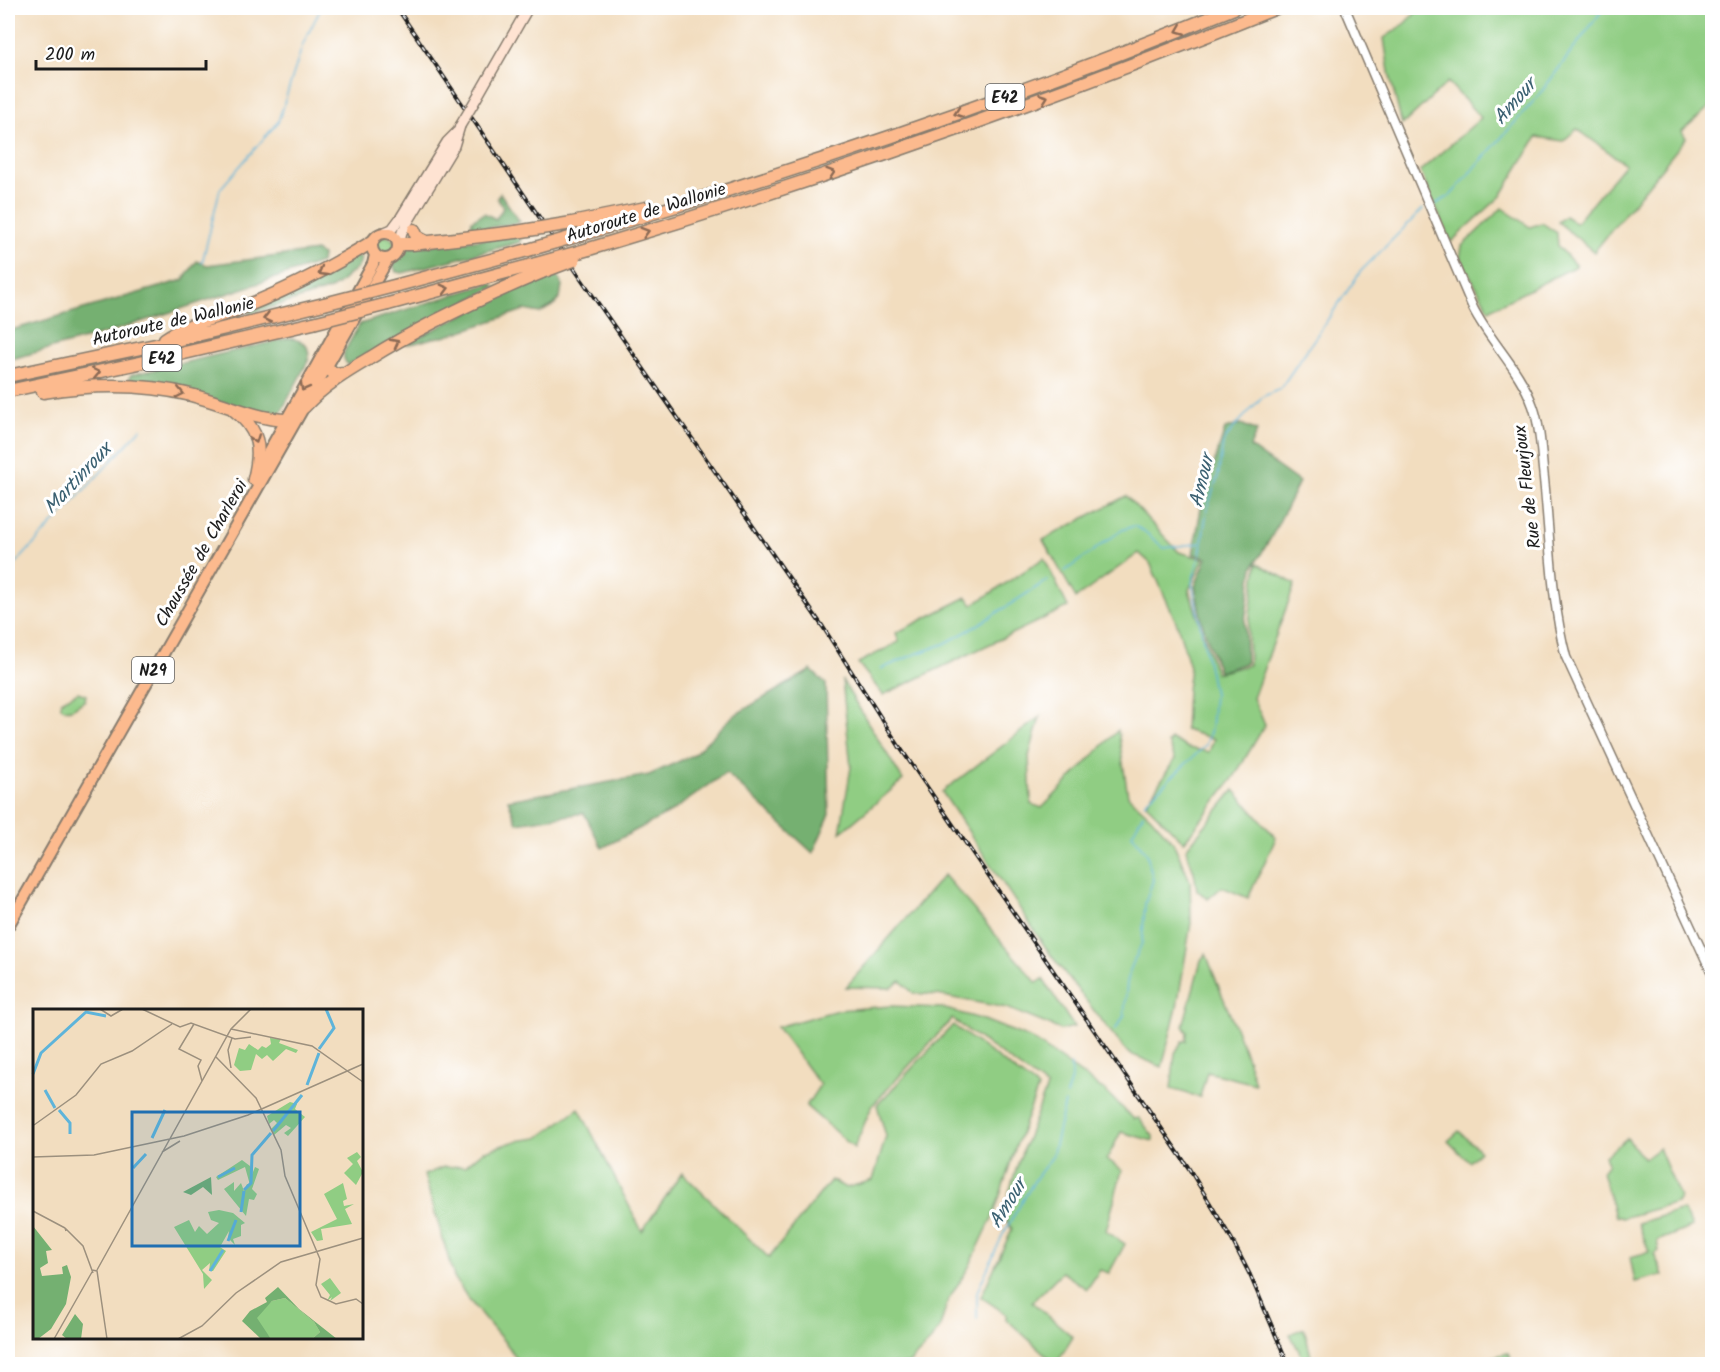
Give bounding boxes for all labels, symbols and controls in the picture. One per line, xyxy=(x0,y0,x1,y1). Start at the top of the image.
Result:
one-way arrow xyxy=(1175,23,1186,35)
scale bar xyxy=(36,33,206,71)
text: 200 m xyxy=(45,41,95,70)
water label: Amour xyxy=(1486,68,1548,133)
road number: E42 xyxy=(986,84,1024,110)
one-way arrow xyxy=(1038,93,1049,106)
one-way arrow xyxy=(953,106,964,119)
one-way arrow xyxy=(825,168,836,180)
street label: Autoroute de Wallonie xyxy=(563,175,730,252)
one-way arrow xyxy=(639,227,650,239)
one-way arrow xyxy=(318,264,328,276)
one-way arrow xyxy=(440,283,450,296)
street label: Autoroute de Wallonie xyxy=(89,290,257,355)
one-way arrow xyxy=(262,310,272,323)
one-way arrow xyxy=(388,339,399,350)
road number: E42 xyxy=(142,345,182,371)
one-way arrow xyxy=(90,367,100,380)
one-way arrow xyxy=(300,381,311,391)
one-way arrow xyxy=(175,386,185,399)
street label: Rue de Fleurjoux xyxy=(1506,423,1550,550)
water label: Martinroux xyxy=(36,433,123,523)
one-way arrow xyxy=(247,433,260,443)
water label: Amour xyxy=(1181,448,1226,511)
street label: Chaussée de Charleroi xyxy=(148,474,257,633)
road number: N29 xyxy=(132,657,174,683)
inset map xyxy=(33,1009,363,1339)
water label: Amour xyxy=(981,1169,1039,1235)

